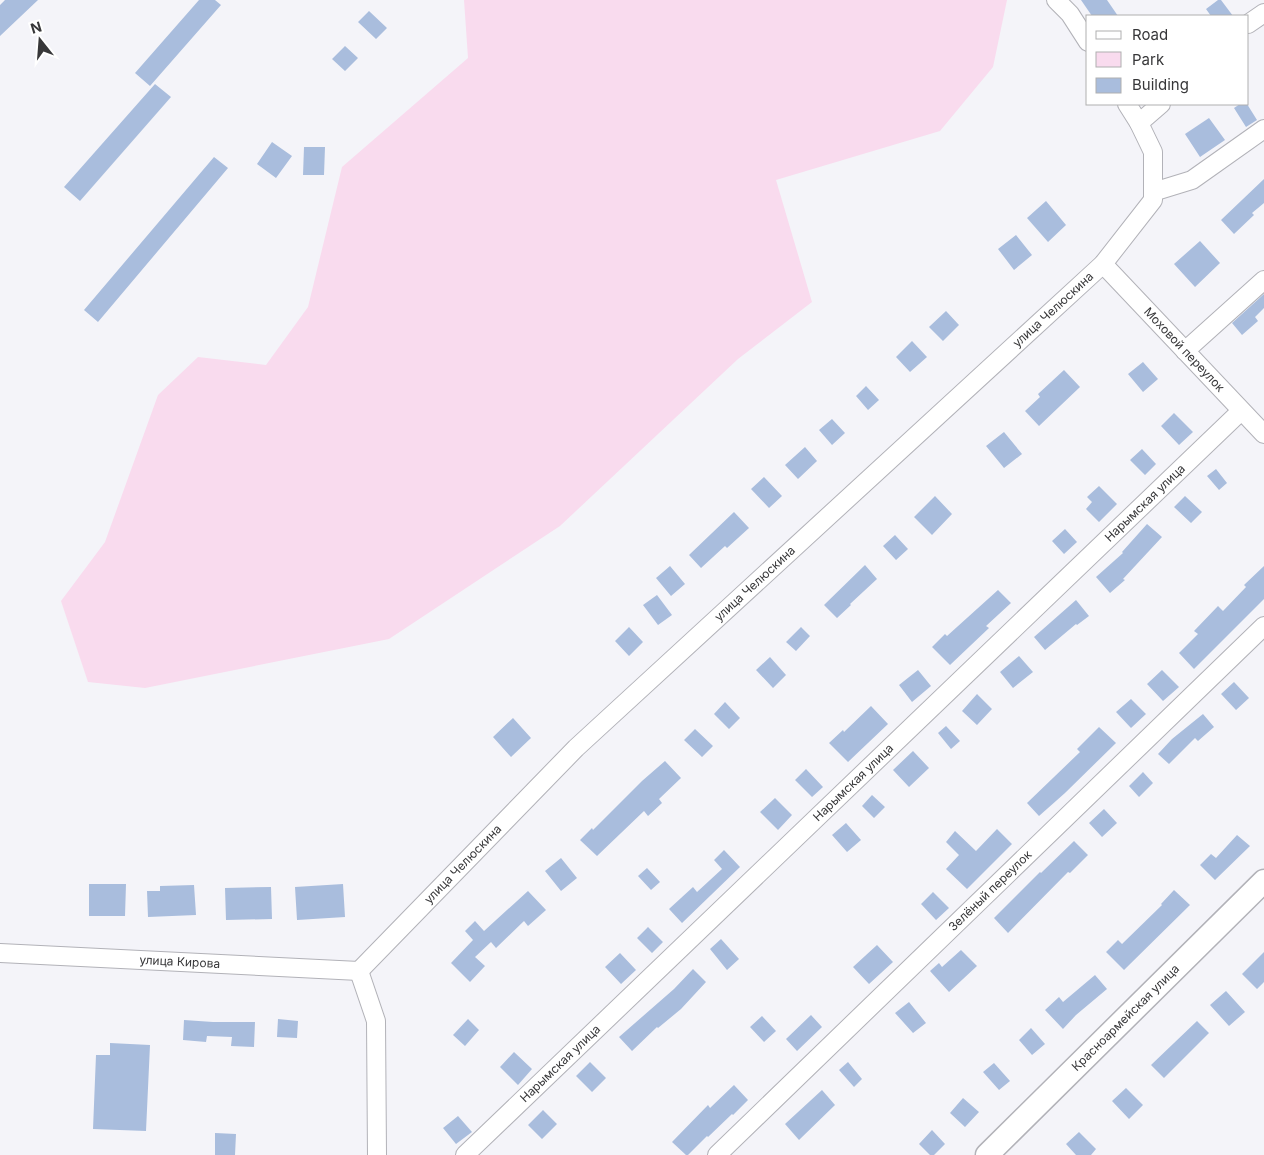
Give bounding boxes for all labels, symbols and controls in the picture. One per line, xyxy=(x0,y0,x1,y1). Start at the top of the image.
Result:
north arrow xyxy=(15,15,65,65)
legend xyxy=(1086,15,1249,105)
text: N xyxy=(28,17,44,37)
text: Road xyxy=(1132,25,1168,44)
text: Park xyxy=(1132,50,1165,69)
text: Building xyxy=(1132,75,1189,94)
street label: улица Челюскина xyxy=(1009,269,1096,350)
street label: Моховой переулок xyxy=(1141,304,1228,395)
street label: Нарымская улица xyxy=(1101,461,1188,545)
street label: улица Челюскина xyxy=(711,543,798,624)
street label: Нарымская улица xyxy=(810,740,896,824)
street label: улица Челюскина xyxy=(421,821,504,906)
street label: Зелёный переулок xyxy=(945,847,1035,934)
street label: улица Кирова xyxy=(139,952,221,971)
street label: Красноармейская улица xyxy=(1068,961,1182,1074)
street label: Нарымская улица xyxy=(517,1021,603,1105)

